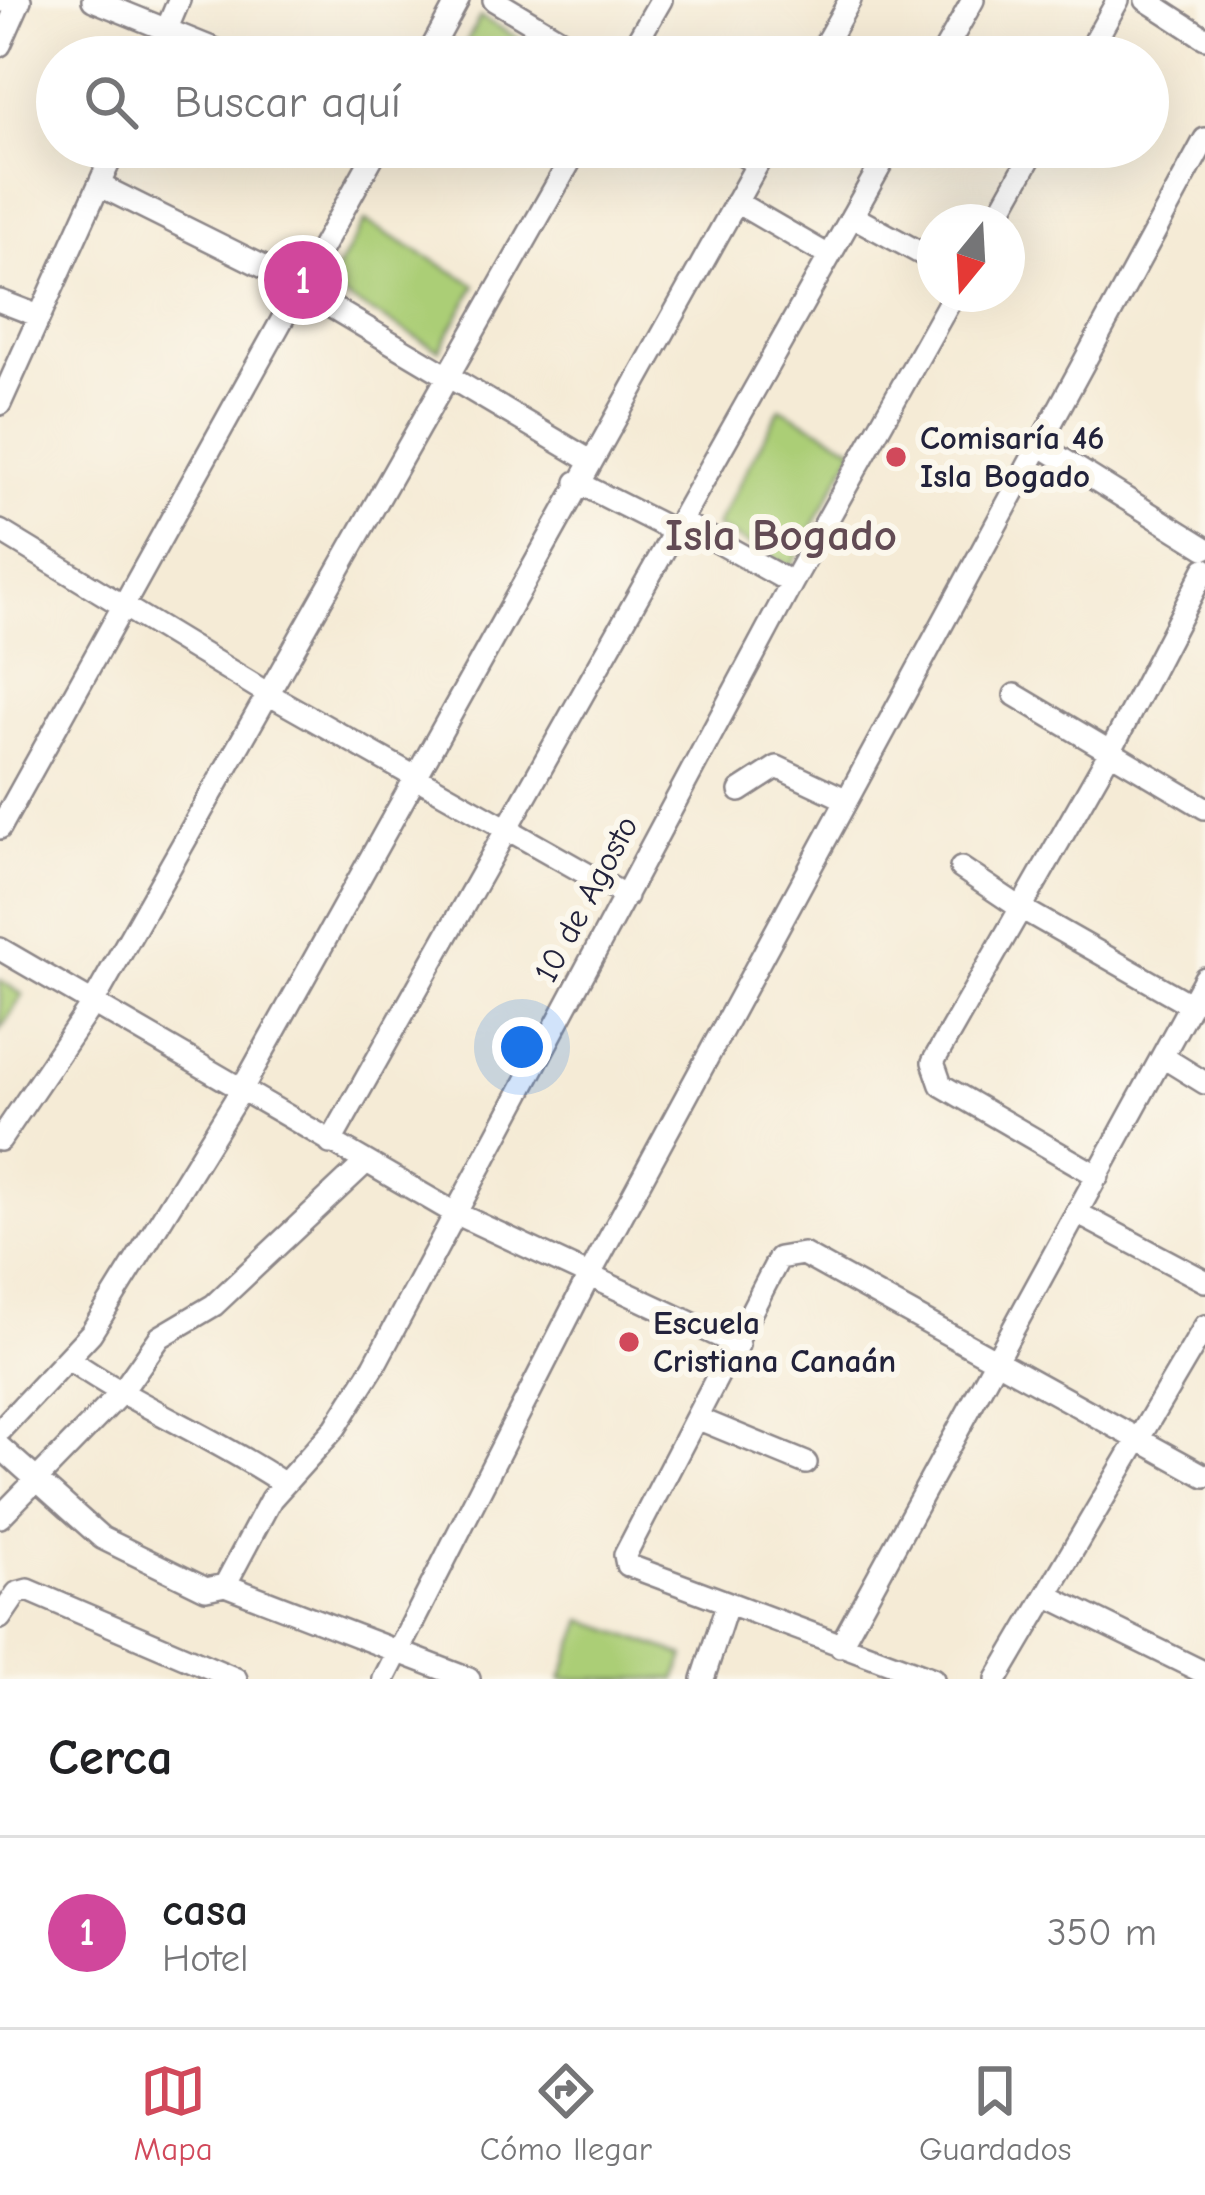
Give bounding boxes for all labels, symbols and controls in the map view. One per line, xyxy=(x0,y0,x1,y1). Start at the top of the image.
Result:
search box xyxy=(36,36,1169,168)
icon: search xyxy=(78,69,144,135)
text: Buscar aquí xyxy=(174,76,401,128)
north arrow xyxy=(917,204,1025,312)
pin: 1 xyxy=(264,235,342,325)
place label: Comisaría 46 Isla Bogado xyxy=(920,419,1105,495)
marker: Comisaría 46 Isla Bogado xyxy=(883,444,909,470)
district label: Isla Bogado xyxy=(665,509,897,561)
street label: 10 de Agosto xyxy=(526,809,646,989)
your location xyxy=(492,1017,552,1077)
place label: Escuela Cristiana Canaán xyxy=(653,1304,896,1380)
marker: Escuela Cristiana Canaán xyxy=(616,1329,642,1355)
text: Cerca xyxy=(48,1728,173,1787)
text: casa xyxy=(162,1884,248,1936)
text: 1 xyxy=(79,1910,95,1955)
text: 350 m xyxy=(1047,1910,1157,1955)
text: Hotel xyxy=(162,1936,249,1981)
tab: Mapa xyxy=(134,2058,213,2168)
tab: Cómo llegar xyxy=(480,2058,652,2168)
tab: Guardados xyxy=(919,2058,1071,2168)

